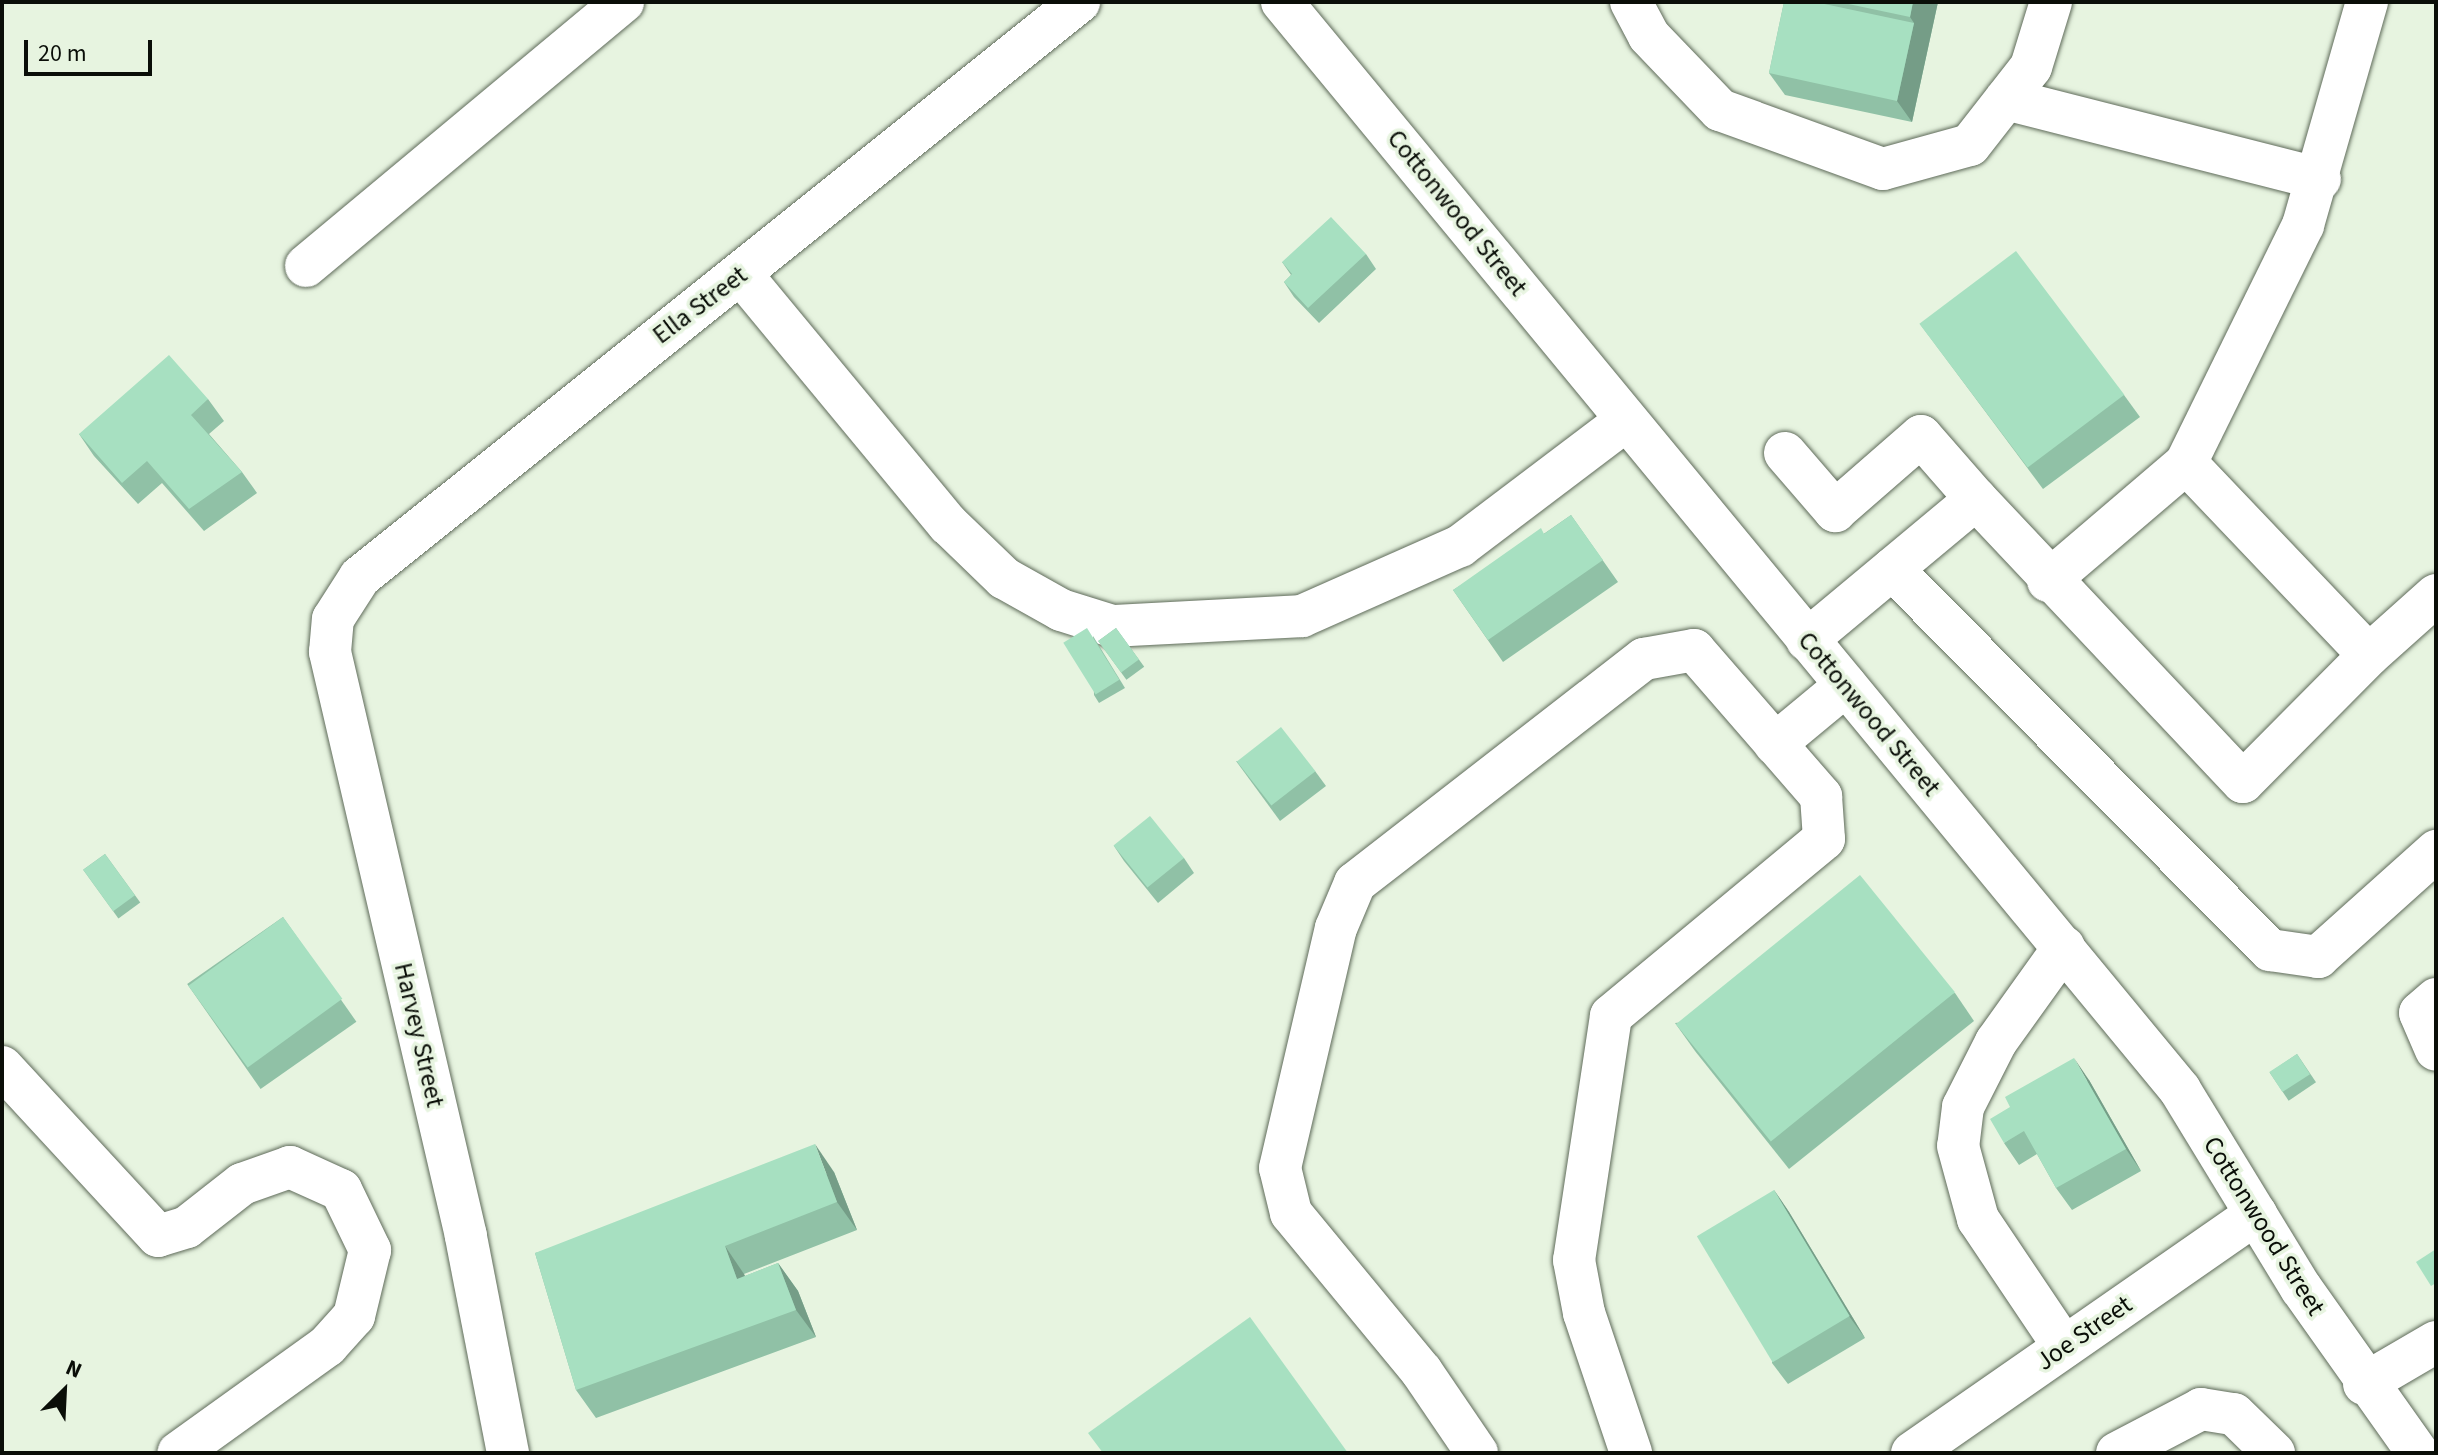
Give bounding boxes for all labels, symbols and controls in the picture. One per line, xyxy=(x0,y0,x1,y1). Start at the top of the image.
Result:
scale bar xyxy=(28,24,156,74)
text: 20 m xyxy=(38,36,87,71)
street label: Cottonwood Street xyxy=(1380,124,1534,302)
street label: Ella Street xyxy=(647,259,753,351)
street label: Cottonwood Street xyxy=(1791,625,1947,803)
street label: Harvey Street xyxy=(387,960,451,1110)
street label: Cottonwood Street xyxy=(2196,1131,2332,1321)
street label: Joe Street xyxy=(2030,1289,2138,1377)
north arrow xyxy=(24,1351,104,1431)
text: N xyxy=(61,1351,87,1387)

